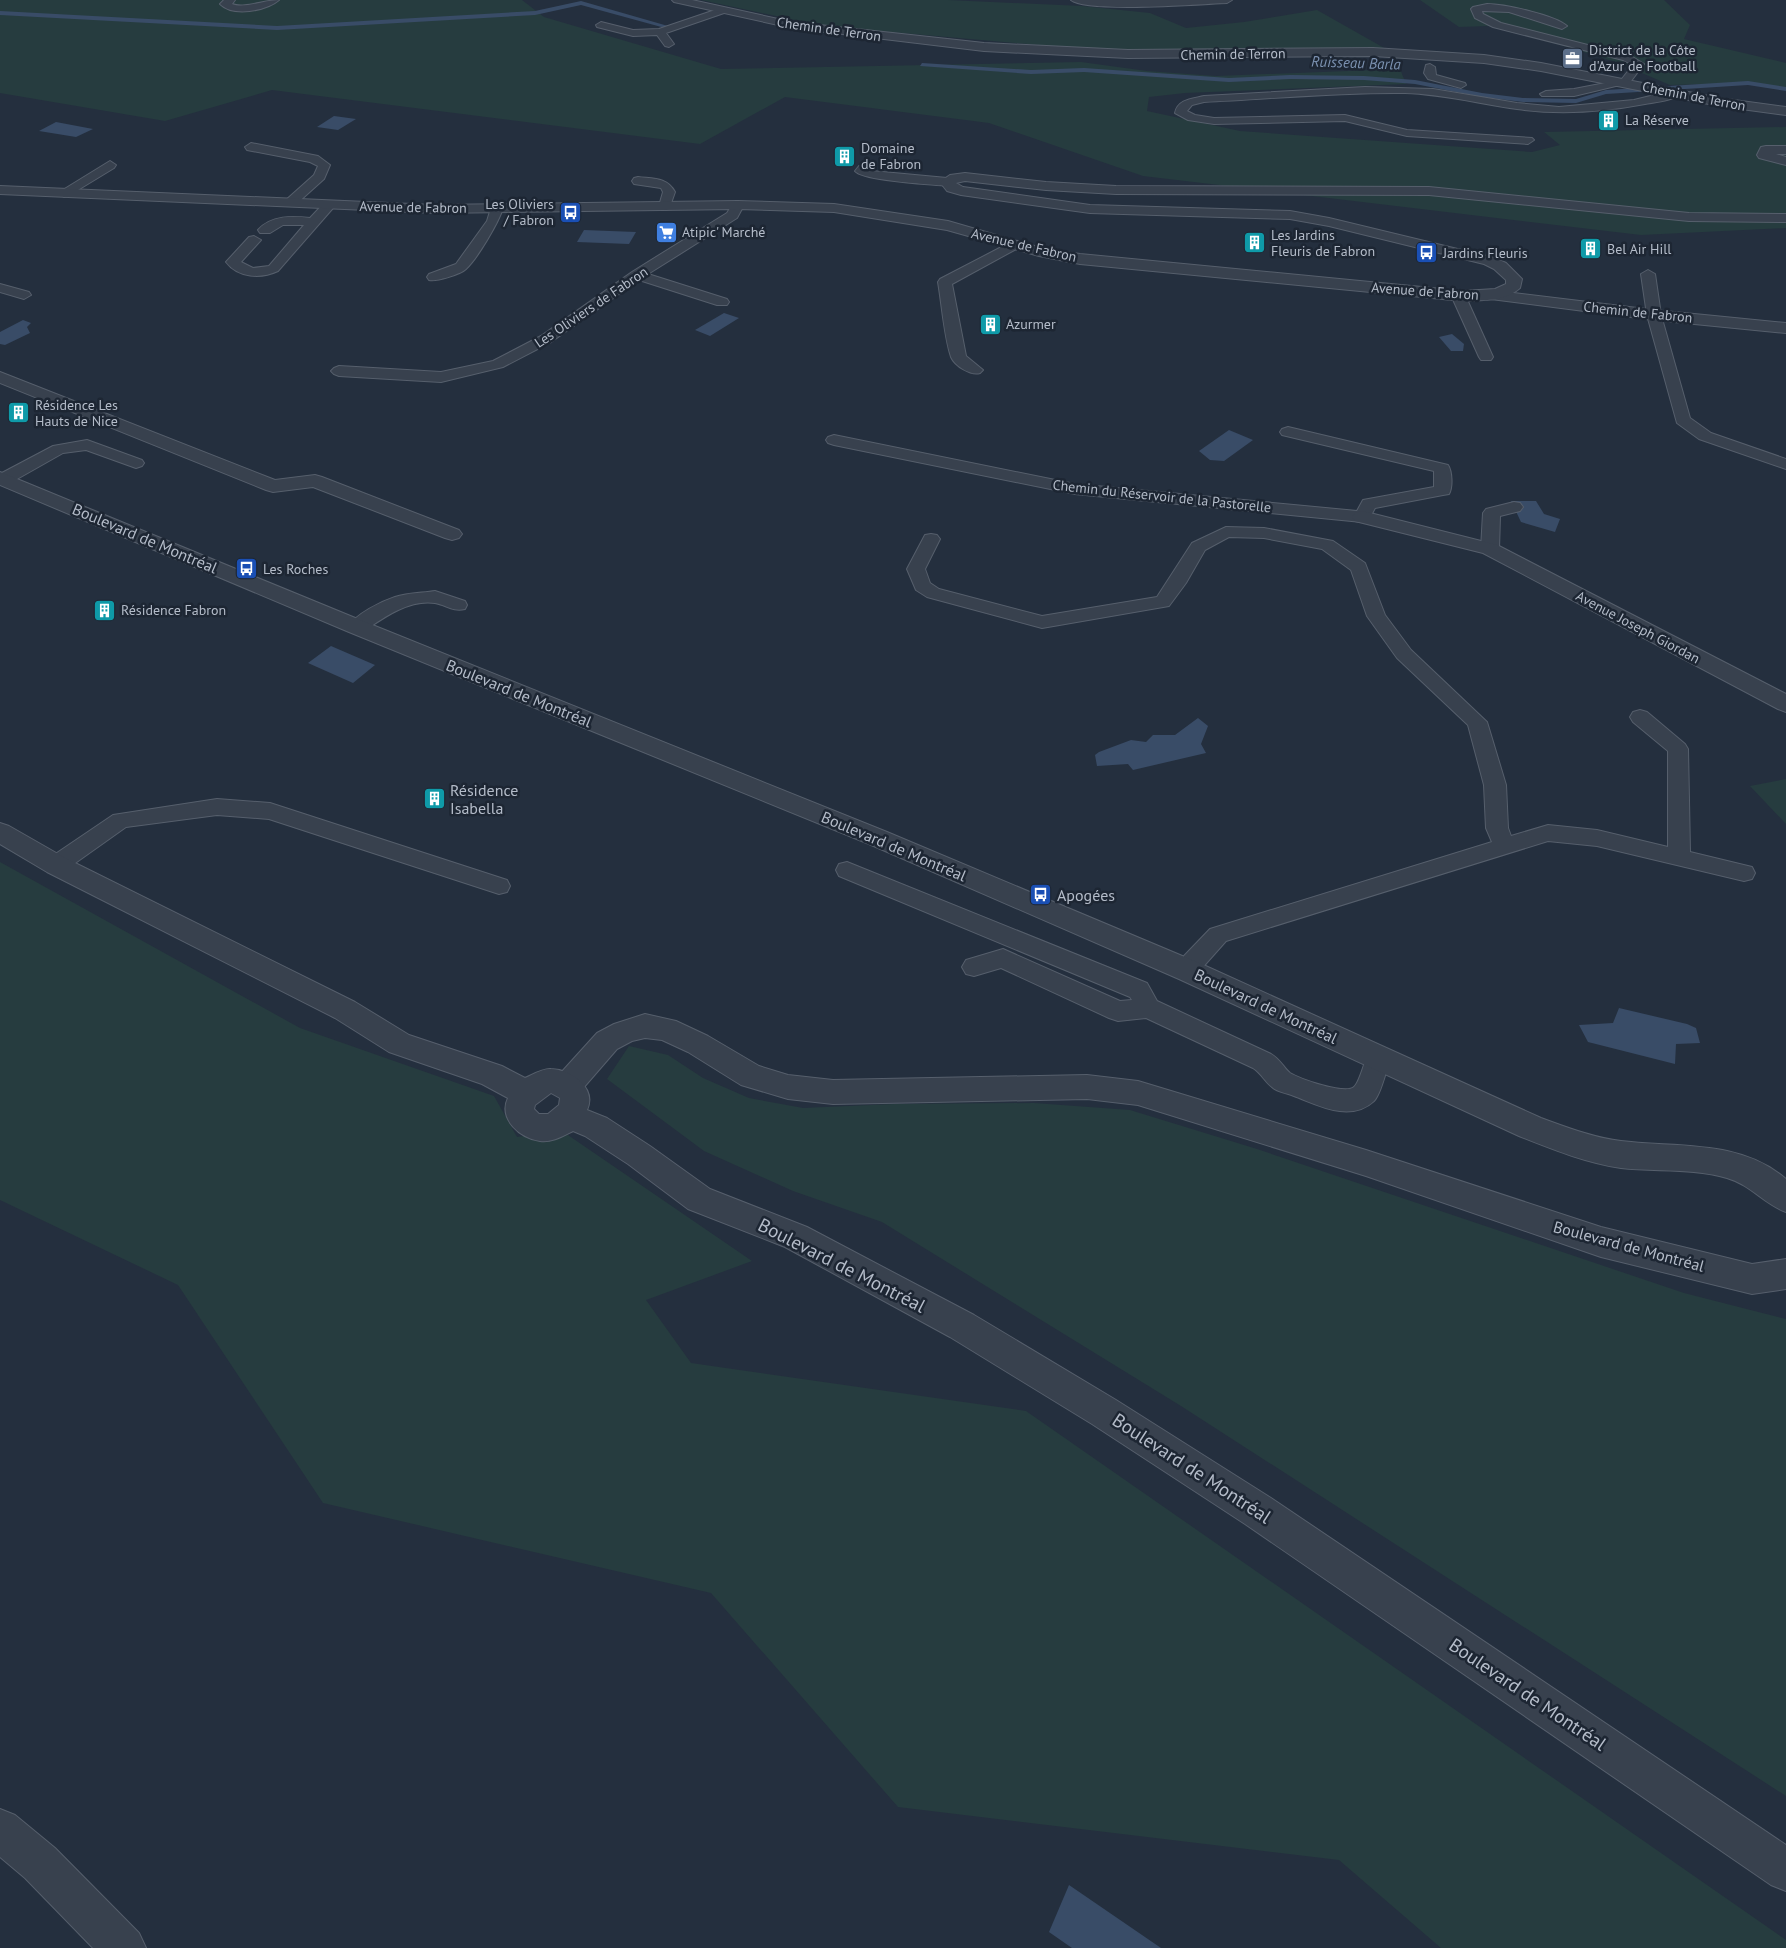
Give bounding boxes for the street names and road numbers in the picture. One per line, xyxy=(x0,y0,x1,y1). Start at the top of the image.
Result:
street label: Chemin de Terron xyxy=(776,13,882,45)
street label: Chemin de Terron xyxy=(1180,44,1286,64)
street label: Chemin de Terron xyxy=(1641,77,1747,115)
street label: Avenue de Fabron xyxy=(359,197,467,217)
street label: Avenue de Fabron xyxy=(970,224,1078,266)
street label: Les Oliviers de Fabron xyxy=(531,262,651,352)
street label: Avenue de Fabron xyxy=(1371,278,1479,304)
street label: Chemin de Fabron xyxy=(1583,297,1693,327)
street label: Chemin du Réservoir de la Pastorelle xyxy=(1052,476,1272,516)
street label: Boulevard de Montréal xyxy=(69,498,221,578)
street label: Avenue Joseph Giordan xyxy=(1573,587,1703,667)
street label: Boulevard de Montréal xyxy=(443,655,595,732)
street label: Boulevard de Montréal xyxy=(818,806,970,886)
street label: Boulevard de Montréal xyxy=(1191,964,1341,1048)
street label: Boulevard de Montréal xyxy=(754,1212,930,1318)
street label: Boulevard de Montréal xyxy=(1551,1216,1707,1276)
street label: Boulevard de Montréal xyxy=(1108,1408,1276,1529)
street label: Boulevard de Montréal xyxy=(1445,1632,1612,1756)

